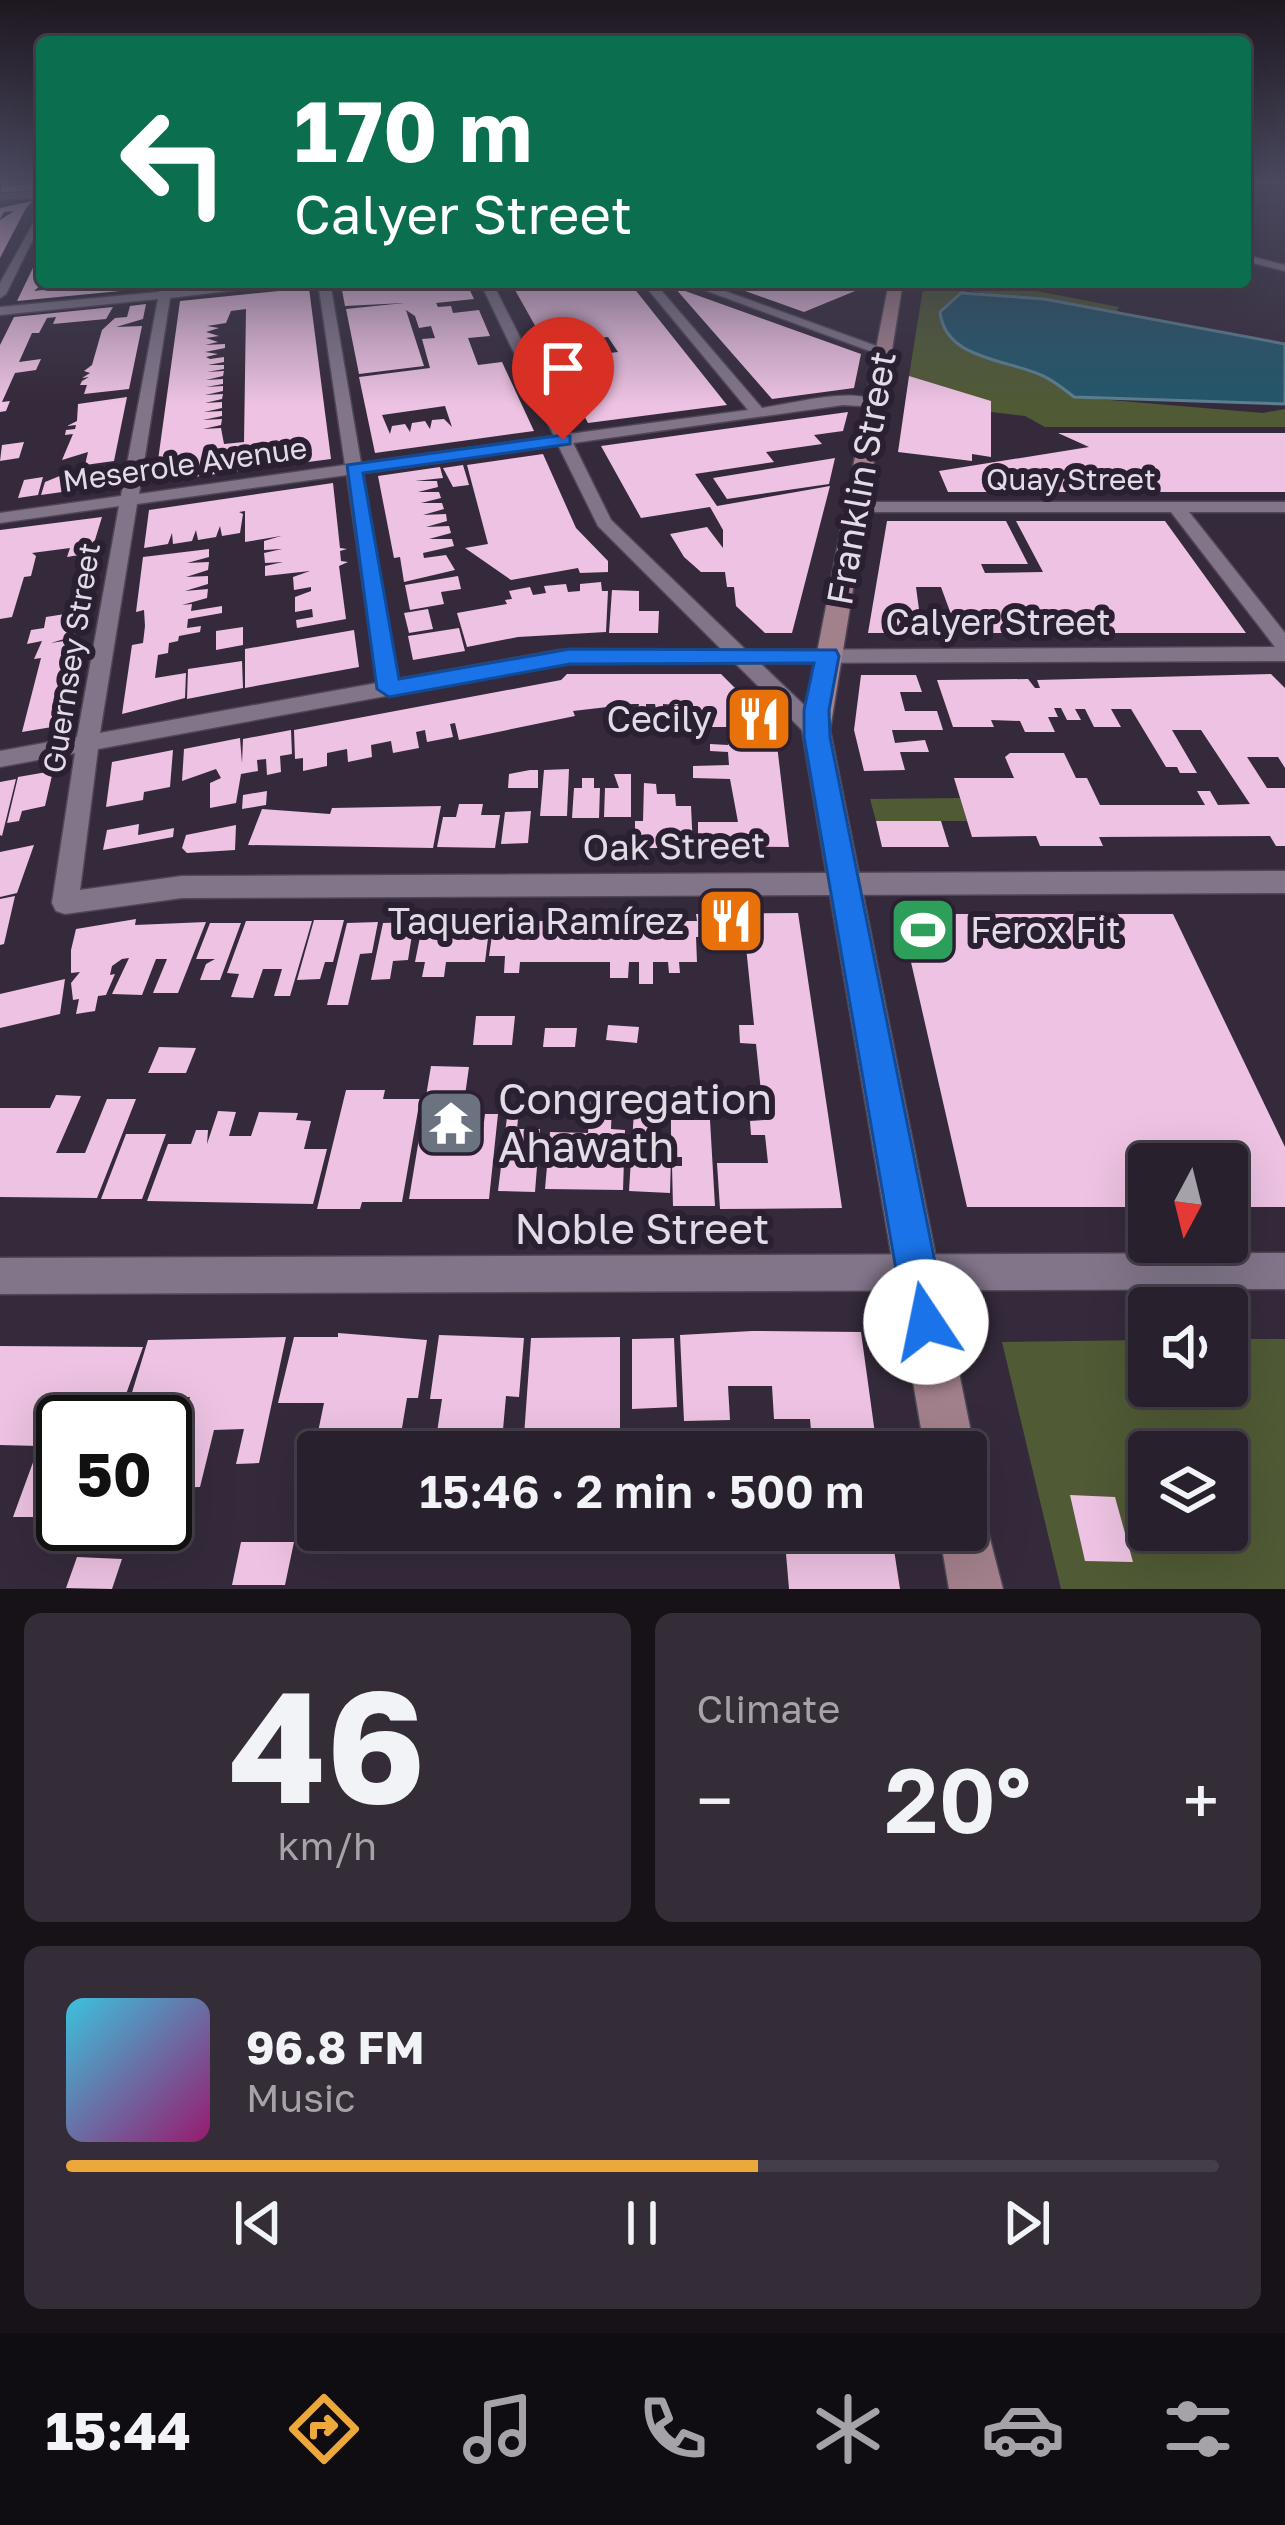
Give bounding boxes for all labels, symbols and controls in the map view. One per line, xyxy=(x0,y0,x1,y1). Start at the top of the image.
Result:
text: 170 m xyxy=(294,80,532,180)
icon: left xyxy=(96,84,252,240)
text: Calyer Street xyxy=(294,181,632,246)
pin xyxy=(512,317,614,440)
icon: arrive xyxy=(530,335,596,401)
street label: Franklin Street xyxy=(817,348,904,608)
street label: Meserole Avenue xyxy=(61,429,309,499)
street label: Quay Street xyxy=(986,461,1156,497)
street label: Guernsey Street xyxy=(35,540,107,776)
street label: Calyer Street xyxy=(885,600,1111,643)
restaurant icon: Cecily xyxy=(724,684,794,754)
place label: Cecily xyxy=(606,697,712,740)
street label: Oak Street xyxy=(582,822,766,869)
restaurant icon: Taqueria Ramírez xyxy=(696,886,766,956)
sports icon: Ferox Fit xyxy=(888,895,958,965)
place label: Taqueria Ramírez xyxy=(388,899,684,942)
place label: Ferox Fit xyxy=(970,908,1121,951)
place label: Congregation Ahawath xyxy=(498,1073,772,1171)
temple icon: Congregation Ahawath xyxy=(416,1088,486,1158)
north arrow xyxy=(1128,1143,1248,1263)
map controls xyxy=(1128,1143,1248,1551)
street label: Noble Street xyxy=(514,1203,770,1253)
position arrow xyxy=(863,1259,989,1385)
button: sound xyxy=(1128,1287,1248,1407)
speed limit sign: 50 xyxy=(36,1395,192,1551)
button: layers xyxy=(1128,1431,1248,1551)
text: 15:46 · 2 min · 500 m xyxy=(420,1464,864,1518)
text: 46 xyxy=(229,1650,426,1837)
text: Climate xyxy=(697,1685,840,1732)
text: 20° xyxy=(884,1745,1031,1853)
text: − xyxy=(697,1760,733,1840)
text: + xyxy=(1183,1760,1219,1840)
text: km/h xyxy=(278,1822,377,1869)
text: 96.8 FM xyxy=(246,2020,424,2074)
text: Music xyxy=(246,2074,356,2121)
icon: previous xyxy=(225,2190,291,2256)
icon: pause xyxy=(609,2190,675,2256)
icon: next xyxy=(994,2190,1060,2256)
icon: directions xyxy=(282,2387,366,2471)
icon: music xyxy=(456,2387,540,2471)
icon: phone xyxy=(631,2387,715,2471)
icon: climate xyxy=(806,2387,890,2471)
icon: car xyxy=(981,2387,1065,2471)
icon: filters xyxy=(1156,2387,1240,2471)
text: 15:44 xyxy=(45,2397,191,2462)

